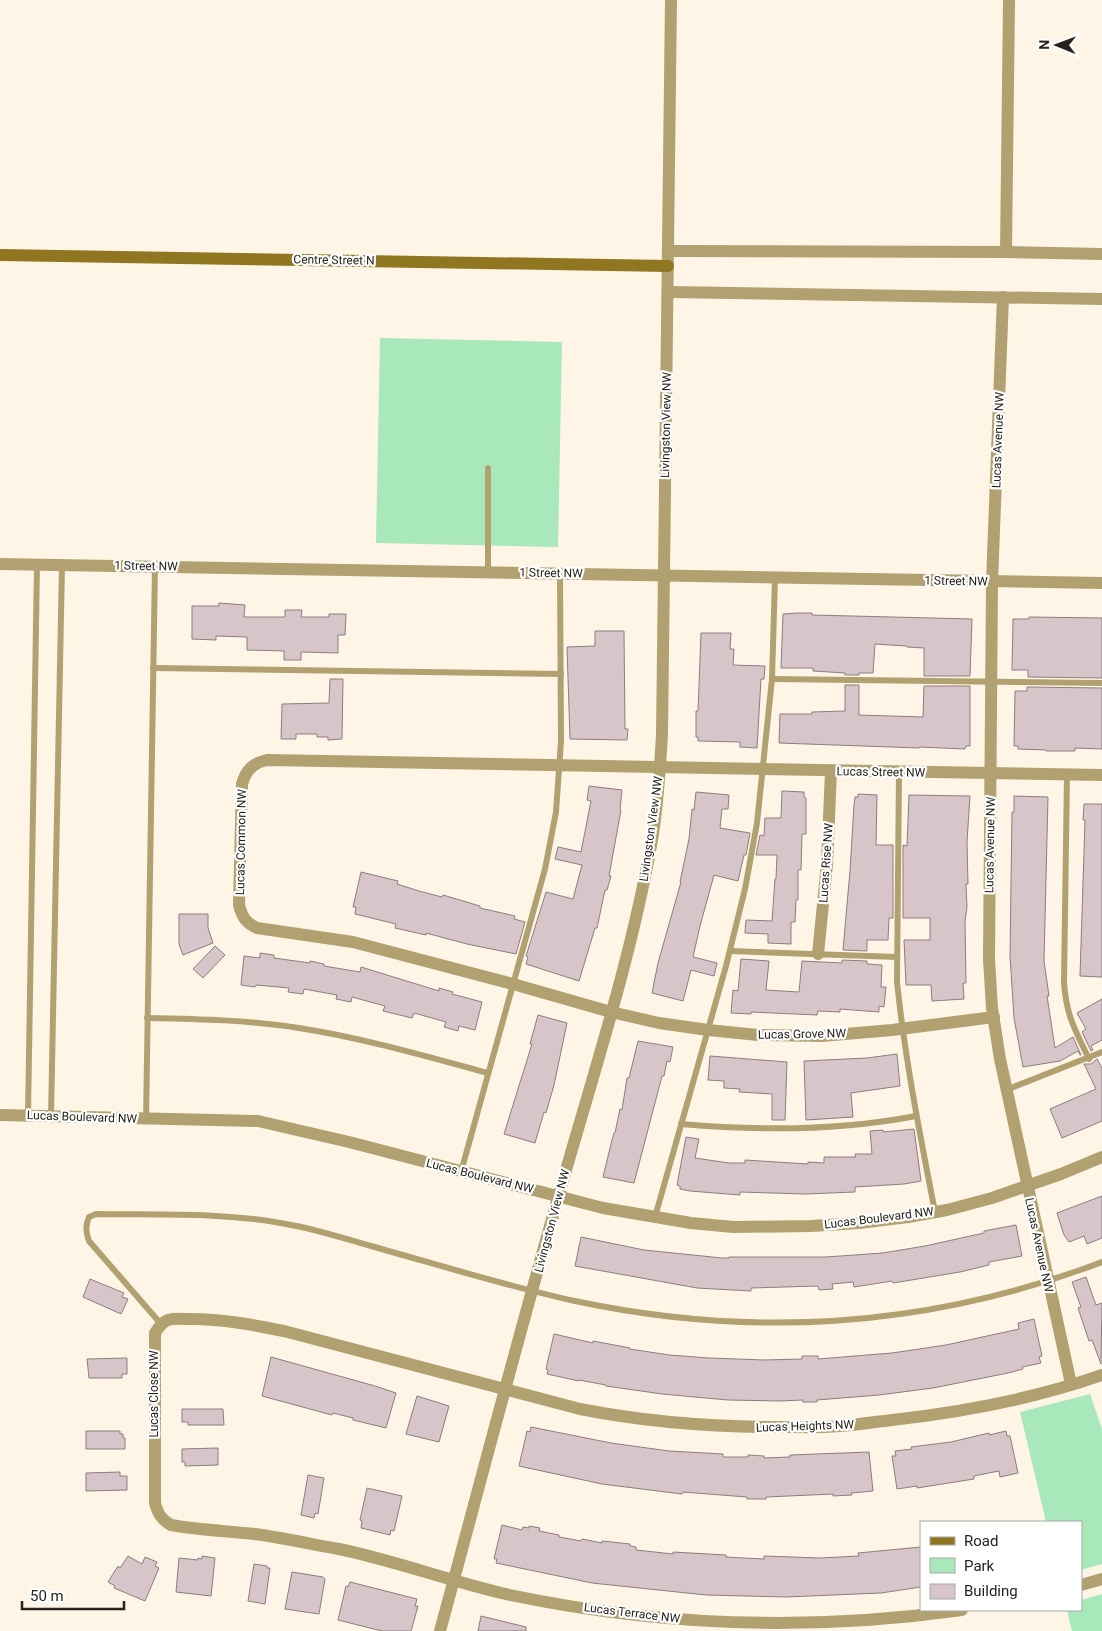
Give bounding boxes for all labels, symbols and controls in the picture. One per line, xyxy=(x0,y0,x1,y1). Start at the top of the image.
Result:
north arrow xyxy=(1032,20,1082,70)
text: N xyxy=(1036,40,1052,50)
street label: Centre Street N xyxy=(293,252,375,268)
street label: Livingston View NW xyxy=(658,372,674,478)
street label: Lucas Avenue NW xyxy=(989,391,1007,488)
street label: 1 Street NW xyxy=(114,558,178,574)
street label: 1 Street NW xyxy=(519,565,583,581)
street label: 1 Street NW xyxy=(924,573,988,589)
street label: Lucas Street NW xyxy=(837,764,926,780)
street label: Livingston View NW xyxy=(637,775,665,882)
street label: Lucas Common NW xyxy=(233,788,249,895)
street label: Lucas Avenue NW xyxy=(982,796,998,893)
street label: Lucas Rise NW xyxy=(816,822,836,903)
street label: Lucas Grove NW xyxy=(758,1026,846,1042)
street label: Lucas Boulevard NW xyxy=(27,1108,138,1126)
street label: Lucas Boulevard NW xyxy=(425,1156,535,1196)
street label: Livingston View NW xyxy=(532,1168,573,1274)
street label: Lucas Avenue NW xyxy=(1022,1196,1056,1294)
street label: Lucas Boulevard NW xyxy=(824,1204,935,1232)
street label: Lucas Close NW xyxy=(147,1350,161,1438)
street label: Lucas Heights NW xyxy=(756,1417,855,1435)
legend xyxy=(920,1521,1082,1611)
text: Road xyxy=(964,1532,998,1550)
text: Park xyxy=(964,1557,995,1575)
scale bar xyxy=(22,1578,125,1610)
text: Building xyxy=(964,1582,1018,1600)
text: 50 m xyxy=(30,1587,64,1605)
street label: Lucas Terrace NW xyxy=(583,1600,681,1626)

